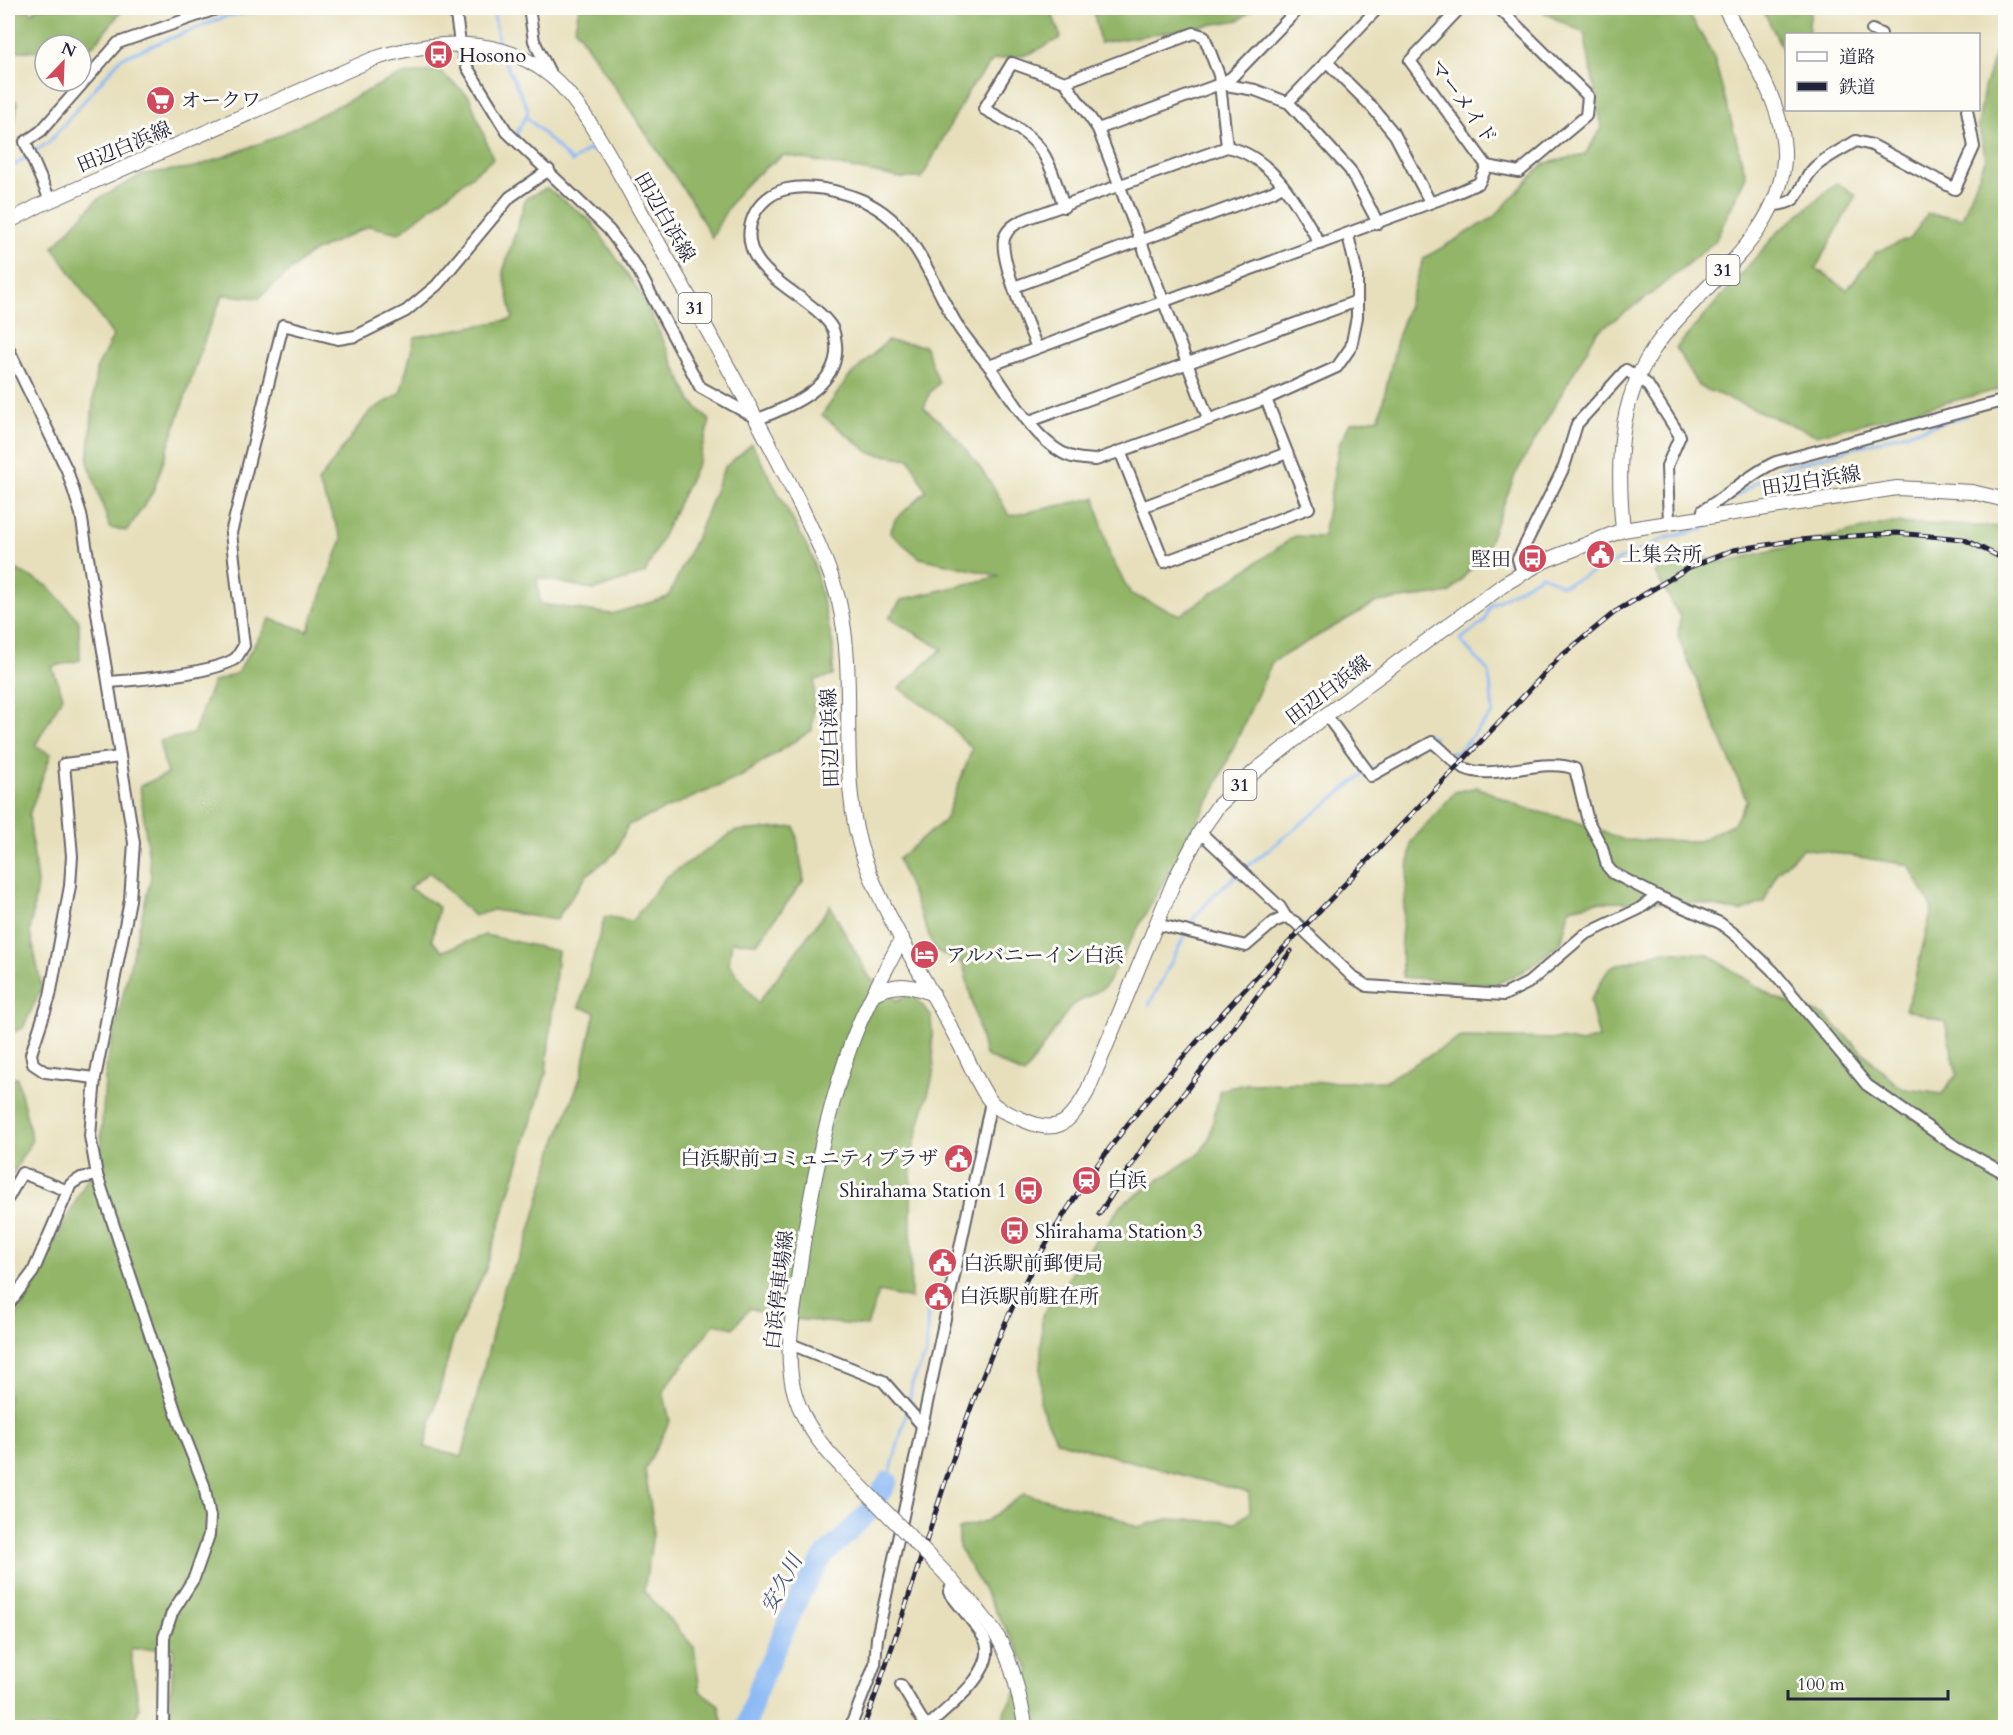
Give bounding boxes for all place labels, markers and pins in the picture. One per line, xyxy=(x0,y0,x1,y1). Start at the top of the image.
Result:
bus stop icon: Hosono xyxy=(422,39,454,71)
place label: Hosono xyxy=(459,42,526,69)
supermarket icon: オークワ xyxy=(144,84,176,116)
place label: オークワ xyxy=(181,87,261,114)
public building icon: 上集会所 xyxy=(1585,538,1617,570)
place label: 上集会所 xyxy=(1622,541,1702,568)
bus stop icon: 堅田 xyxy=(1516,543,1548,575)
place label: 堅田 xyxy=(1471,546,1511,573)
hotel icon: アルバニーイン白浜 xyxy=(909,939,941,971)
place label: アルバニーイン白浜 xyxy=(946,942,1124,969)
public building icon: 白浜駅前コミュニティプラザ xyxy=(943,1142,975,1174)
place label: 白浜駅前コミュニティプラザ xyxy=(680,1145,938,1172)
station icon: 白浜 xyxy=(1070,1164,1102,1196)
place label: 白浜 xyxy=(1107,1167,1147,1194)
bus stop icon: Shirahama Station 1 xyxy=(1012,1174,1044,1206)
place label: Shirahama Station 1 xyxy=(839,1177,1007,1204)
bus stop icon: Shirahama Station 3 xyxy=(998,1215,1030,1247)
place label: Shirahama Station 3 xyxy=(1035,1218,1203,1245)
public building icon: 白浜駅前郵便局 xyxy=(926,1247,958,1279)
place label: 白浜駅前郵便局 xyxy=(963,1250,1103,1277)
public building icon: 白浜駅前駐在所 xyxy=(922,1280,954,1312)
place label: 白浜駅前駐在所 xyxy=(959,1283,1099,1310)

